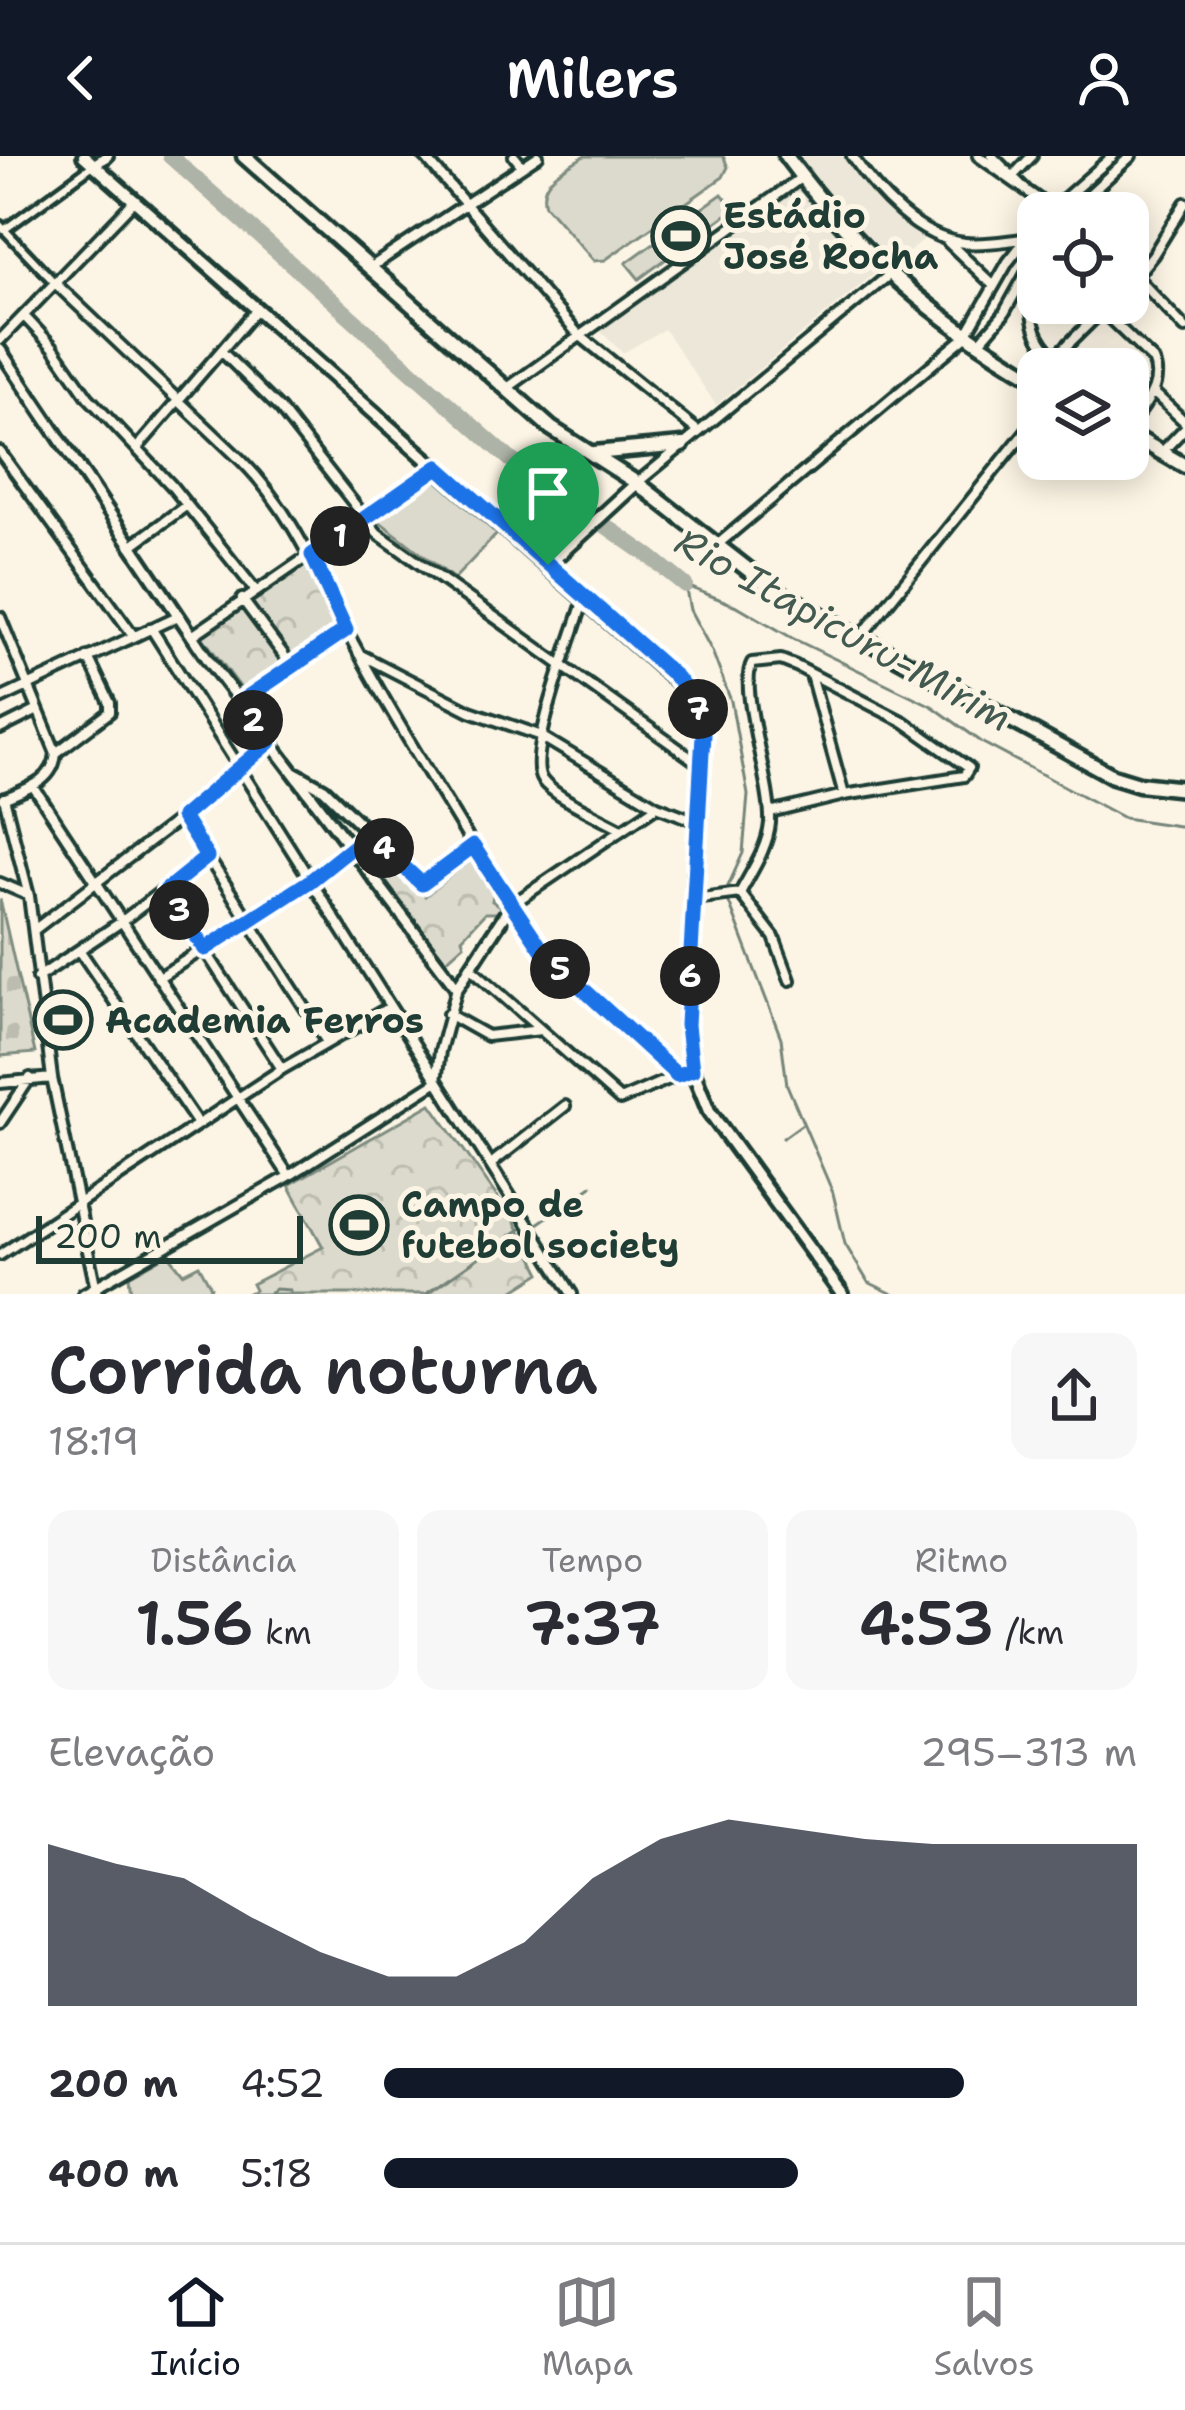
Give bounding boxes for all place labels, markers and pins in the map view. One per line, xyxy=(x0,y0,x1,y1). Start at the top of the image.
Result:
place label: Estádio José Rocha xyxy=(723,191,939,281)
sports icon: Estádio José Rocha xyxy=(650,205,712,267)
pin xyxy=(497,442,599,565)
pin: 1 xyxy=(310,506,370,566)
pin: 7 xyxy=(668,679,728,739)
pin: 2 xyxy=(223,690,283,750)
pin: 4 xyxy=(354,818,414,878)
pin: 3 xyxy=(149,880,209,940)
pin: 5 xyxy=(530,939,590,999)
pin: 6 xyxy=(660,946,720,1006)
sports icon: Academia Ferros xyxy=(32,989,94,1051)
place label: Academia Ferros xyxy=(105,996,424,1045)
place label: Campo de futebol society xyxy=(401,1180,680,1270)
sports icon: Campo de futebol society xyxy=(328,1194,390,1256)

